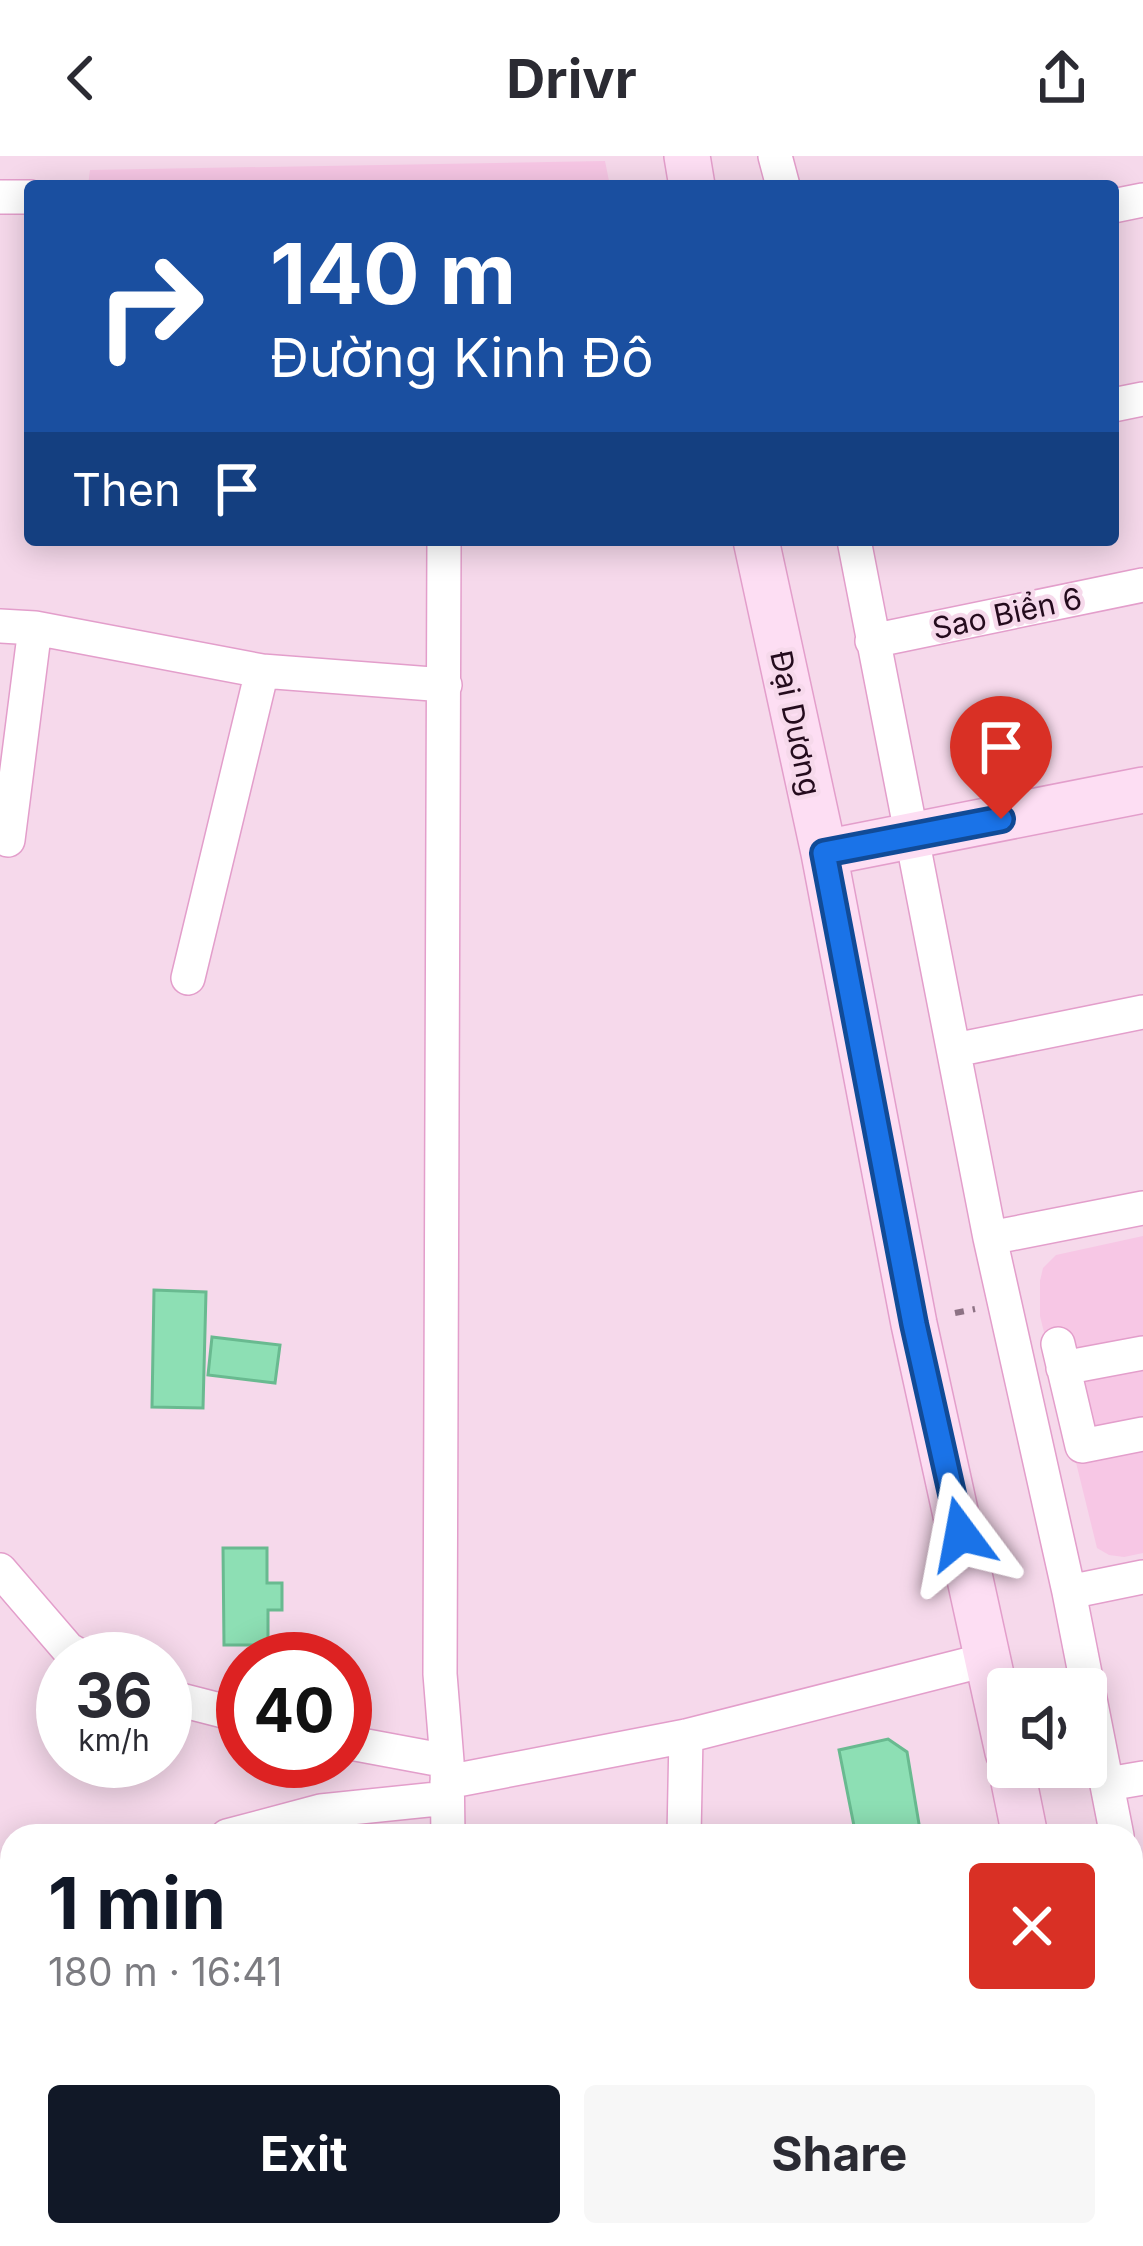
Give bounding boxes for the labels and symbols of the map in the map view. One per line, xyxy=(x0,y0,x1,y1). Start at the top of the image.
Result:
street label: Sao Biển 6 xyxy=(929,580,1085,646)
street label: Đại Dương xyxy=(763,647,829,799)
pin xyxy=(950,696,1052,819)
position arrow xyxy=(898,1471,1024,1597)
speed limit sign: 40 xyxy=(216,1632,372,1788)

